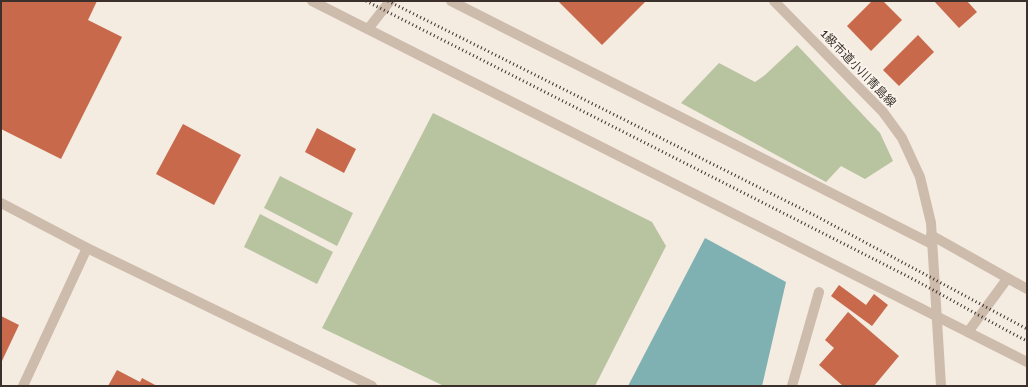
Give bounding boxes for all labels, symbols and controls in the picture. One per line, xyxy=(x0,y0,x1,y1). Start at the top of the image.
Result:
street label: 1級市道小川青島線 xyxy=(817,26,899,110)

